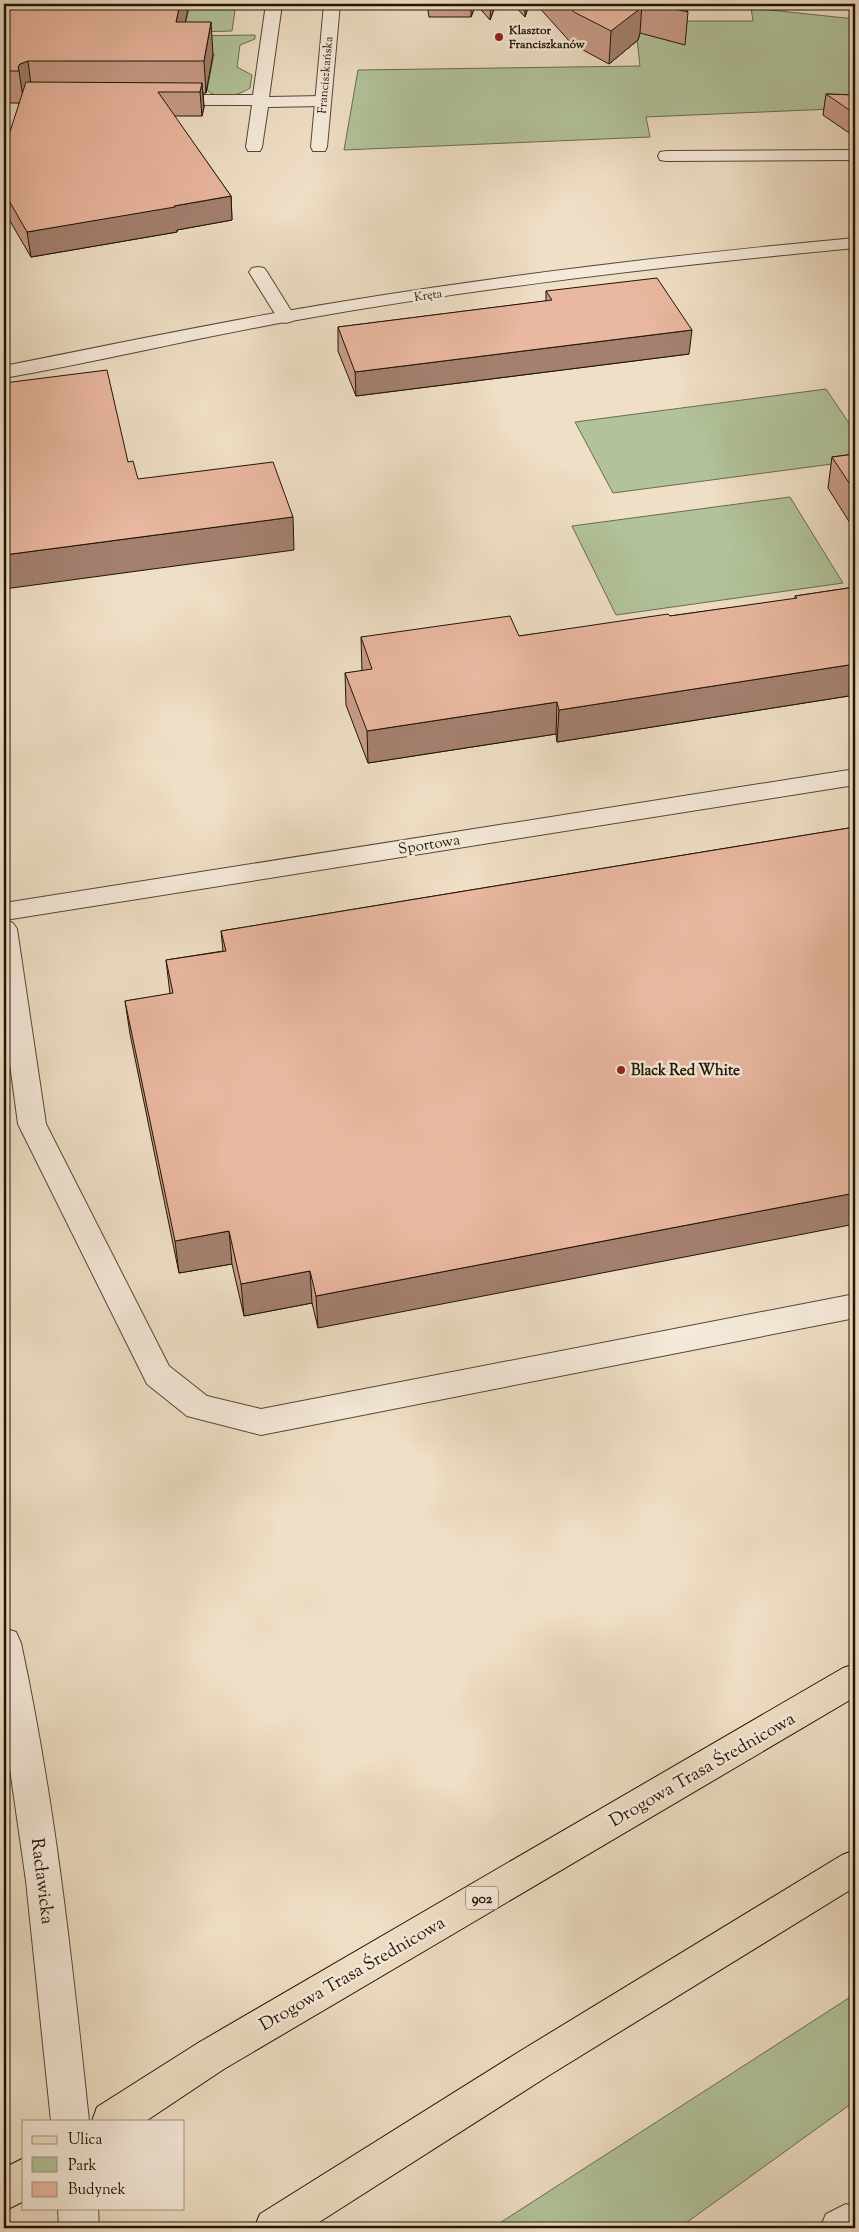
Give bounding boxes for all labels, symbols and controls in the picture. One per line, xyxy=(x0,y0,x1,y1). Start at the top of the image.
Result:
place label: Klasztor Franciszkanów xyxy=(508,22,585,54)
marker: Klasztor Franciszkanów xyxy=(493,31,505,43)
street label: Franciszkańska xyxy=(314,35,338,114)
street label: Kręta xyxy=(413,285,444,307)
street label: Sportowa xyxy=(397,830,462,861)
place label: Black Red White xyxy=(631,1061,740,1082)
marker: Black Red White xyxy=(615,1064,627,1076)
street label: Drogowa Trasa Średnicowa xyxy=(605,1706,801,1835)
street label: Racławicka xyxy=(23,1837,59,1926)
road number: 902 xyxy=(466,1886,498,1910)
street label: Drogowa Trasa Średnicowa xyxy=(255,1910,451,2039)
legend xyxy=(22,2120,185,2210)
text: Ulica xyxy=(68,2130,102,2151)
text: Park xyxy=(68,2156,97,2177)
text: Budynek xyxy=(68,2180,126,2201)

